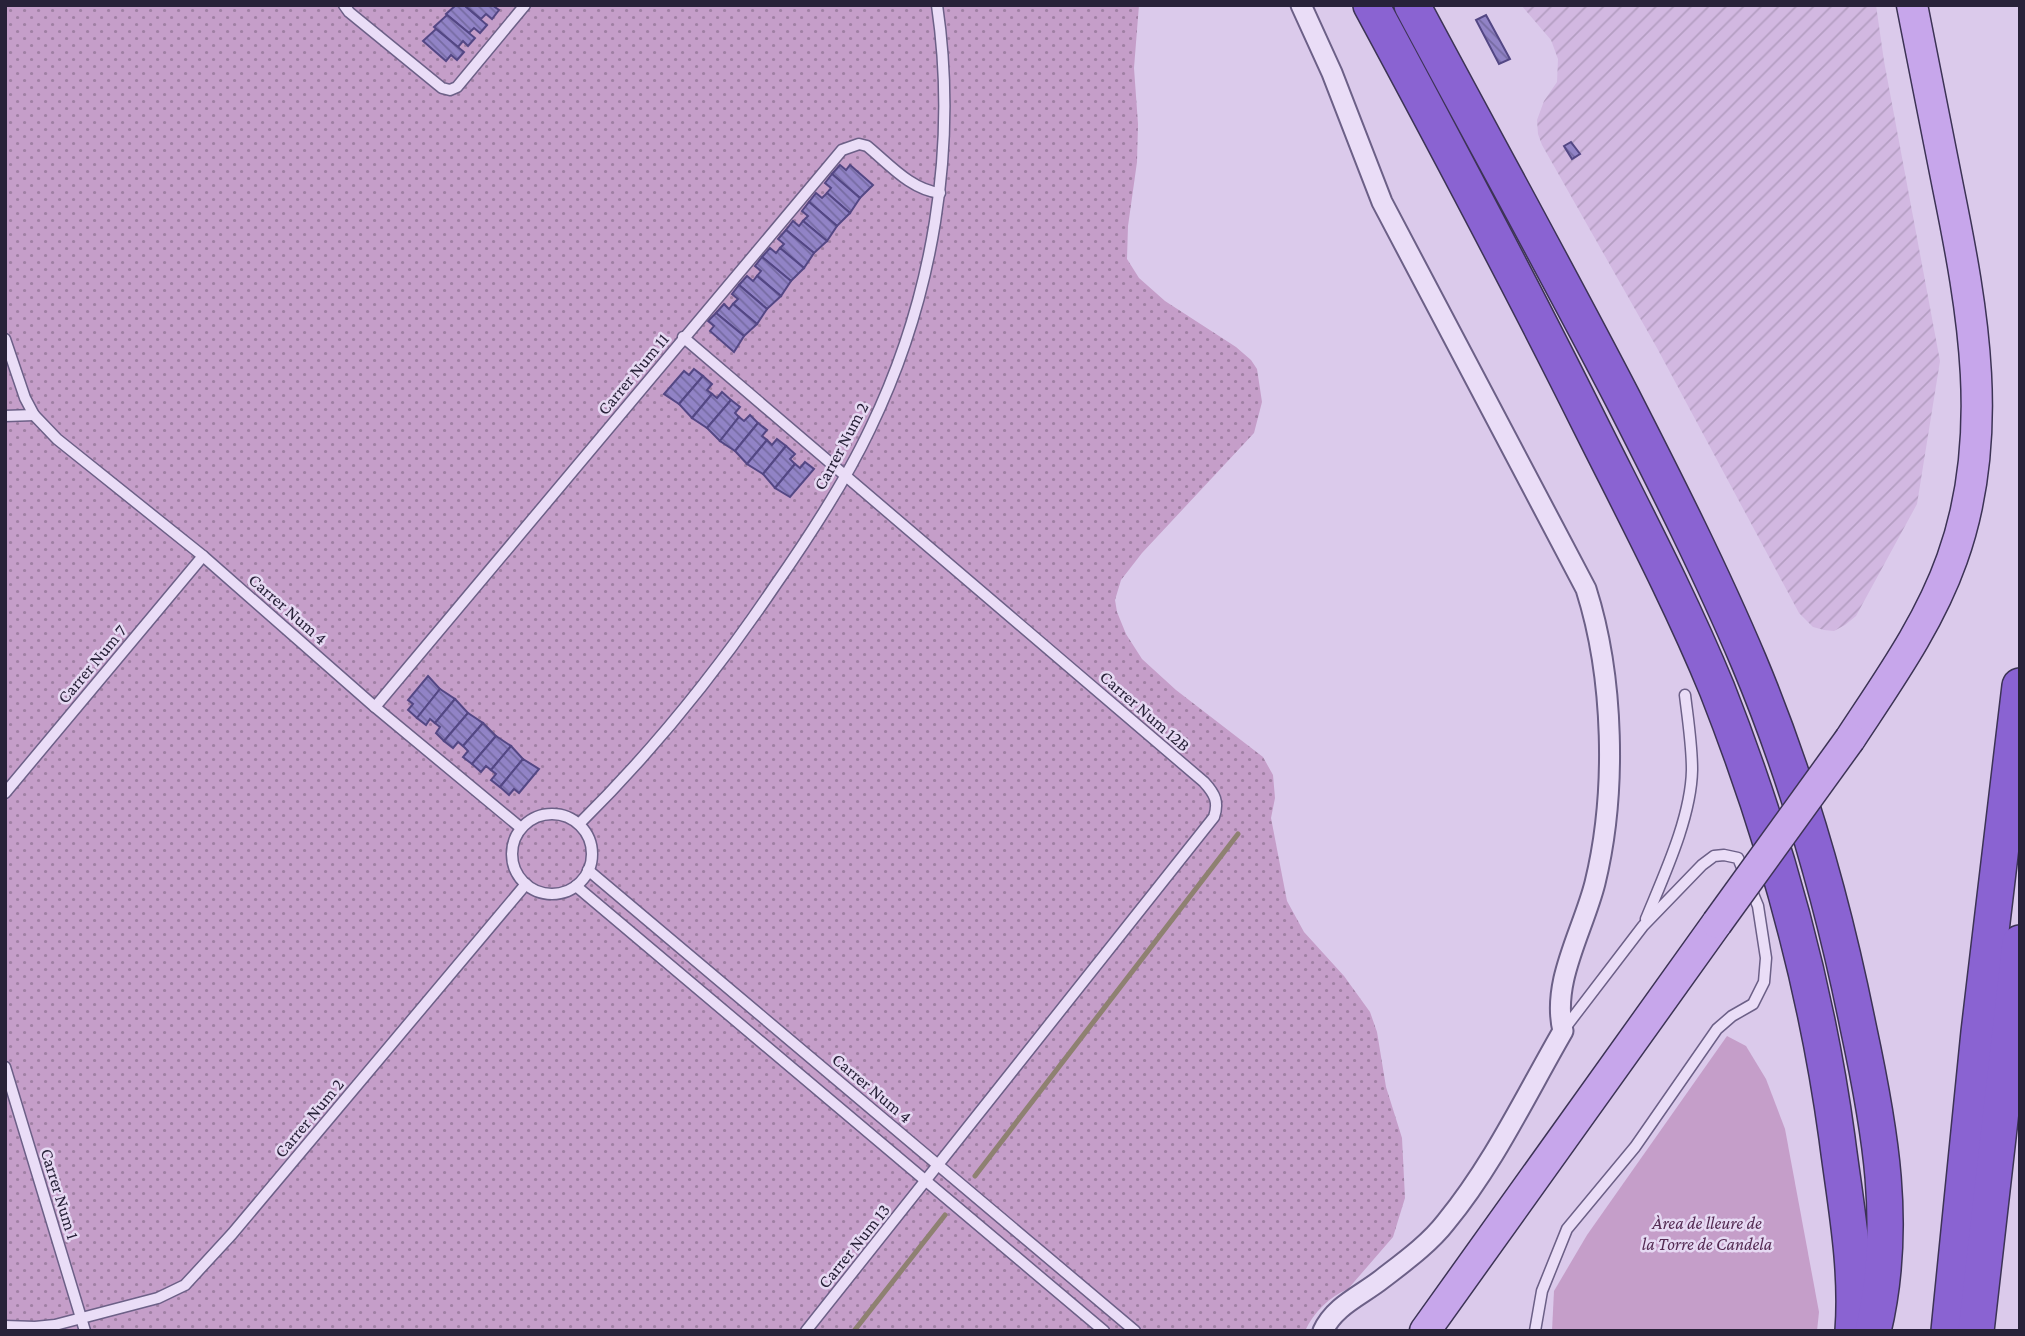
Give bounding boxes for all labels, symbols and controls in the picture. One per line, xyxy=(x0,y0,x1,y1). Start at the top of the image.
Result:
street label: Carrer Num 11 xyxy=(593,329,673,419)
street label: Carrer Num 2 xyxy=(809,399,873,493)
street label: Carrer Num 4 xyxy=(245,570,331,648)
street label: Carrer Num 7 xyxy=(53,621,131,707)
street label: Carrer Num 12B xyxy=(1096,667,1194,756)
street label: Carrer Num 4 xyxy=(828,1049,916,1127)
street label: Carrer Num 2 xyxy=(270,1075,348,1161)
street label: Carrer Num 1 xyxy=(37,1146,83,1242)
street label: Carrer Num 13 xyxy=(814,1200,894,1292)
park label: Àrea de lleure de la Torre de Candela xyxy=(1642,1213,1773,1254)

